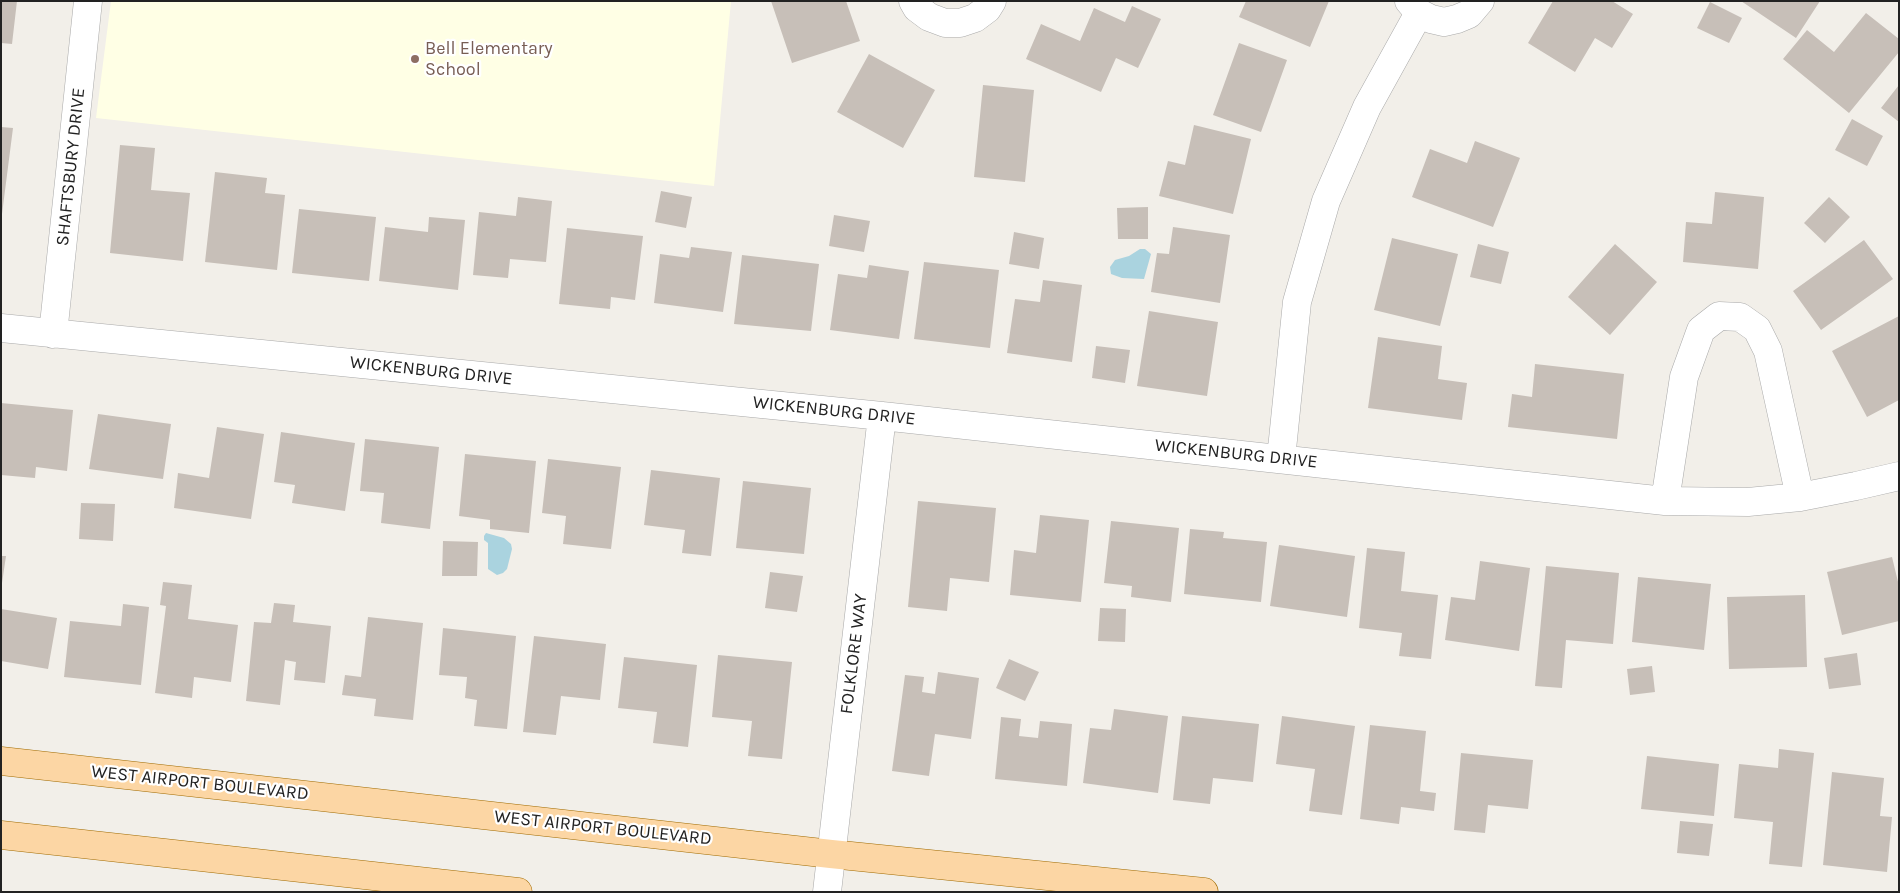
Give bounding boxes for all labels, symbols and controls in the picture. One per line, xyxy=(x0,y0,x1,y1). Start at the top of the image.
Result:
place label: Bell Elementary School xyxy=(425,38,553,80)
marker: Bell Elementary School xyxy=(409,53,421,65)
street label: SHAFTSBURY DRIVE xyxy=(52,87,90,247)
street label: WICKENBURG DRIVE xyxy=(349,352,513,390)
street label: WICKENBURG DRIVE xyxy=(752,392,916,430)
street label: WICKENBURG DRIVE xyxy=(1154,435,1318,473)
street label: FOLKLORE WAY xyxy=(836,593,872,715)
street label: WEST AIRPORT BOULEVARD xyxy=(90,761,310,805)
street label: WEST AIRPORT BOULEVARD xyxy=(493,806,713,850)

